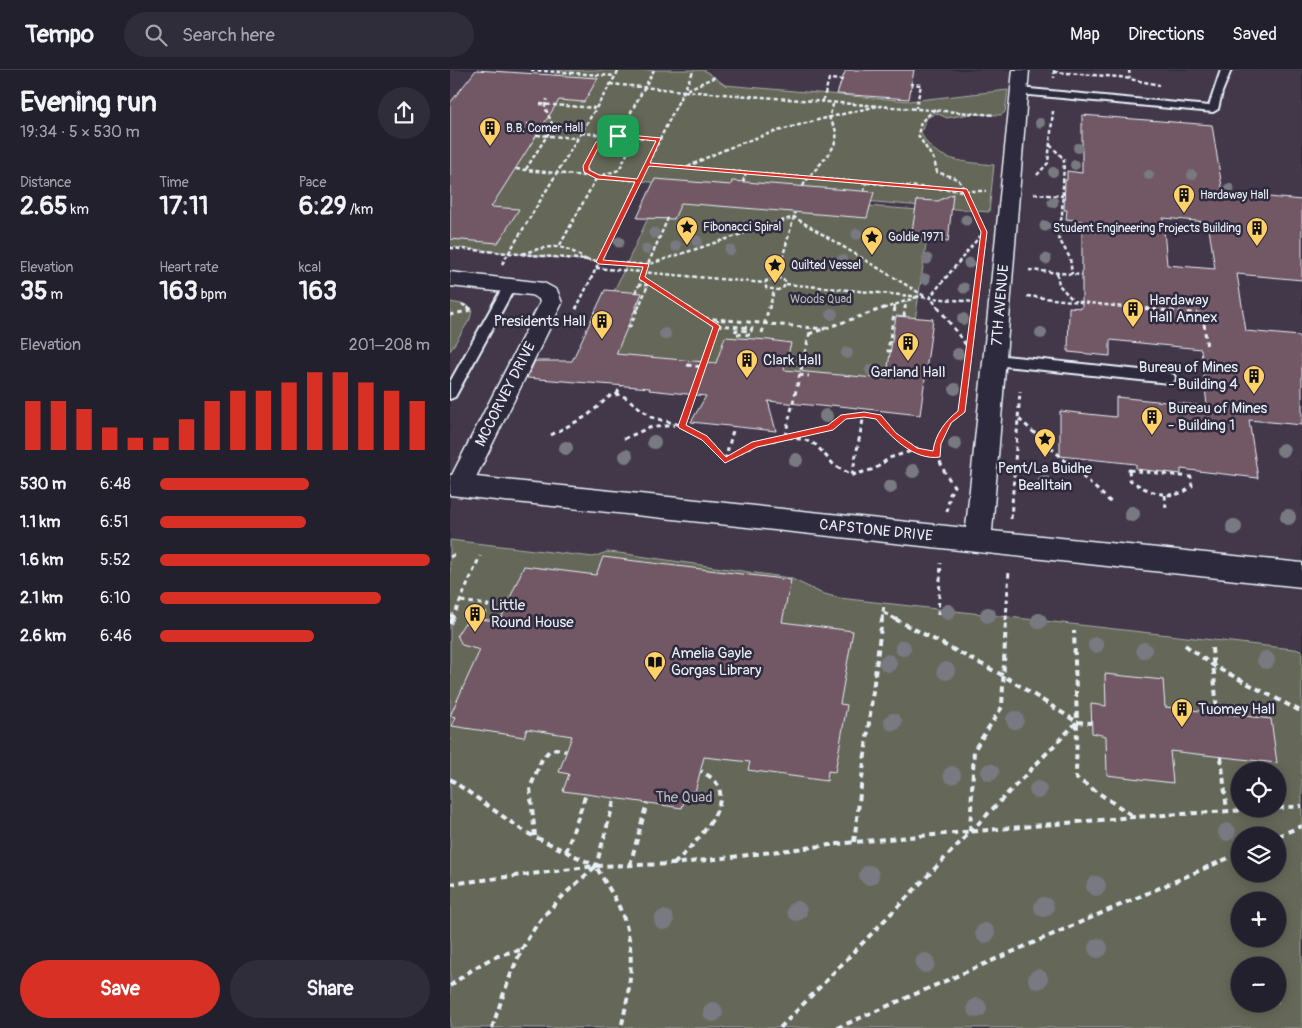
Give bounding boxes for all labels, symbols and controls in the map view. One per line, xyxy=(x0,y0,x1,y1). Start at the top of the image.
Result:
search box xyxy=(124,12,474,57)
text: Tempo xyxy=(25,20,94,49)
icon: search xyxy=(142,21,170,49)
text: Search here xyxy=(182,23,275,47)
text: Map xyxy=(1070,23,1100,46)
text: Directions xyxy=(1128,23,1204,46)
text: Saved xyxy=(1232,23,1277,46)
text: Evening run xyxy=(20,85,157,120)
button: share xyxy=(378,87,430,139)
pin xyxy=(597,115,639,157)
building icon: B.B. Comer Hall xyxy=(478,116,502,147)
place label: B.B. Comer Hall xyxy=(506,121,583,136)
text: 19:34 · 5 × 530 m xyxy=(20,122,140,142)
icon: arrive xyxy=(604,122,632,150)
text: Distance xyxy=(20,174,71,191)
text: Time xyxy=(159,174,189,191)
text: Pace xyxy=(299,174,326,191)
building icon: Hardaway Hall xyxy=(1172,183,1196,214)
place label: Hardaway Hall xyxy=(1200,188,1269,203)
text: 2.65 xyxy=(20,191,68,222)
text: 17:11 xyxy=(159,191,209,222)
text: 6:29 xyxy=(299,191,347,222)
text: km xyxy=(68,201,89,218)
text: /km xyxy=(347,201,373,218)
place icon: Fibonacci Spiral xyxy=(675,215,699,246)
building icon: Student Engineering Projects Building xyxy=(1245,216,1269,247)
place label: Fibonacci Spiral xyxy=(703,220,782,235)
place label: Student Engineering Projects Building xyxy=(1053,221,1241,236)
place icon: Goldie 1971 xyxy=(860,225,884,256)
place label: Goldie 1971 xyxy=(888,230,944,245)
place icon: Quilted Vessel xyxy=(763,253,787,284)
place label: Quilted Vessel xyxy=(791,258,861,273)
text: Elevation xyxy=(20,259,73,276)
text: Heart rate xyxy=(159,259,218,276)
text: kcal xyxy=(299,259,321,276)
street label: 7TH AVENUE xyxy=(987,263,1014,347)
text: 35 xyxy=(20,276,48,307)
text: 163 xyxy=(159,276,198,307)
text: 163 xyxy=(299,276,337,307)
text: m xyxy=(48,286,63,303)
text: bpm xyxy=(198,286,227,303)
place label: Hardaway Hall Annex xyxy=(1149,291,1217,327)
park label: Woods Quad xyxy=(790,292,852,307)
building icon: Hardaway Hall Annex xyxy=(1121,297,1145,328)
building icon: Presidents Hall xyxy=(590,309,614,340)
place label: Presidents Hall xyxy=(494,312,586,331)
building icon: Garland Hall xyxy=(896,331,920,362)
text: Elevation xyxy=(20,335,81,355)
text: 201–208 m xyxy=(349,335,430,355)
street label: MCCORVEY DRIVE xyxy=(471,339,540,450)
building icon: Clark Hall xyxy=(735,348,759,379)
place label: Clark Hall xyxy=(763,351,821,370)
place label: Bureau of Mines - Building 4 xyxy=(1139,358,1238,394)
place label: Garland Hall xyxy=(870,363,946,382)
building icon: Bureau of Mines - Building 4 xyxy=(1242,364,1266,395)
place label: Bureau of Mines - Building 1 xyxy=(1168,399,1268,435)
building icon: Bureau of Mines - Building 1 xyxy=(1140,405,1164,436)
place icon: Pent/La Buidhe Bealltain xyxy=(1033,427,1057,458)
place label: Pent/La Buidhe Bealltain xyxy=(998,459,1093,495)
text: 530 m xyxy=(20,474,66,494)
text: 6:48 xyxy=(100,474,131,494)
text: 1.1 km xyxy=(20,512,60,532)
text: 6:51 xyxy=(100,512,129,532)
street label: CAPSTONE DRIVE xyxy=(818,515,934,546)
text: 1.6 km xyxy=(20,550,63,570)
text: 5:52 xyxy=(100,550,131,570)
text: 2.1 km xyxy=(20,588,63,608)
text: 6:10 xyxy=(100,588,131,608)
place label: Little Round House xyxy=(491,596,574,632)
building icon: Little Round House xyxy=(463,602,487,633)
text: 2.6 km xyxy=(20,626,66,646)
text: 6:46 xyxy=(100,626,132,646)
place label: Amelia Gayle Gorgas Library xyxy=(671,644,762,680)
library icon: Amelia Gayle Gorgas Library xyxy=(643,650,667,681)
building icon: Tuomey Hall xyxy=(1170,697,1194,728)
place label: Tuomey Hall xyxy=(1198,700,1275,719)
map controls xyxy=(1231,762,1286,1012)
button: locate xyxy=(1231,762,1286,817)
park label: The Quad xyxy=(655,788,713,807)
button: layers xyxy=(1231,827,1286,882)
button: + xyxy=(1231,892,1286,947)
button: − xyxy=(1231,957,1286,1012)
button: Save xyxy=(20,960,220,1018)
button: Share xyxy=(230,960,430,1018)

